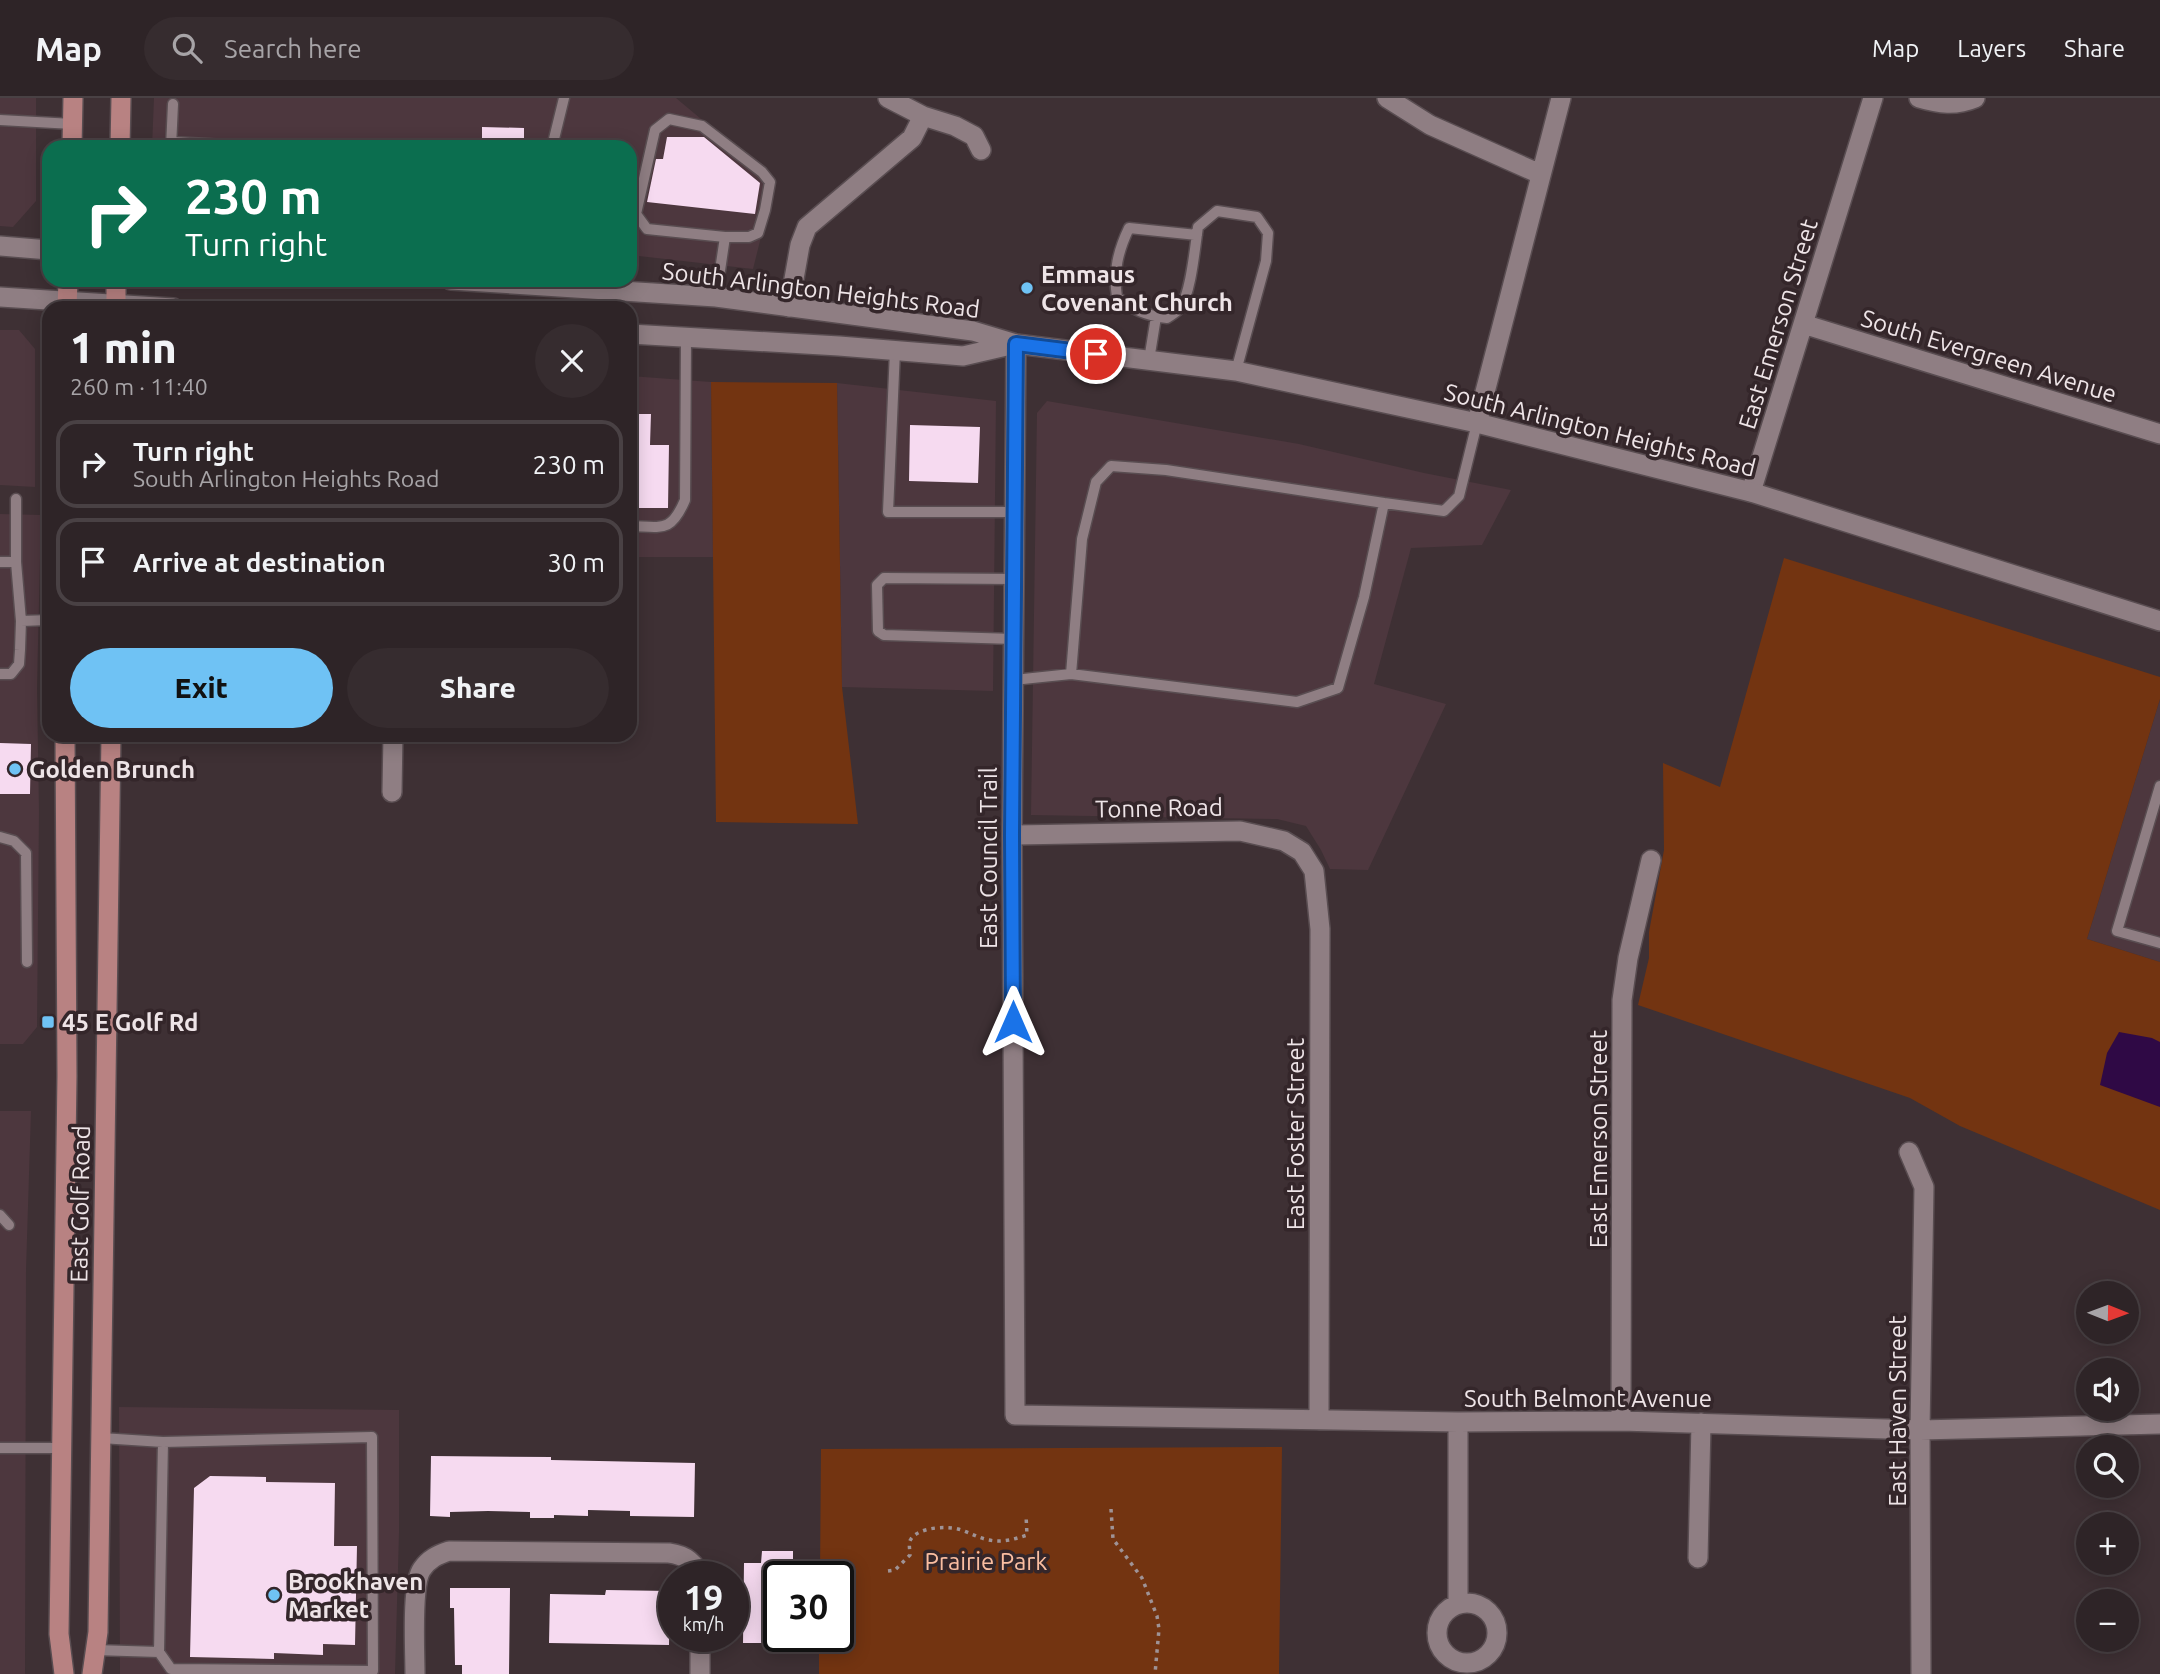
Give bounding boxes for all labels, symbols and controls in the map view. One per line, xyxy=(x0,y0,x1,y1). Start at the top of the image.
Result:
search box xyxy=(144,17,634,80)
icon: search xyxy=(168,29,206,67)
text: Map xyxy=(35,30,102,67)
text: Search here xyxy=(224,34,362,63)
text: Map xyxy=(1872,35,1919,62)
text: Layers xyxy=(1957,35,2026,62)
text: Share xyxy=(2064,35,2125,62)
icon: right xyxy=(70,168,161,259)
text: 230 m xyxy=(185,168,322,223)
street label: East Emerson Street xyxy=(1733,215,1823,432)
text: Turn right xyxy=(185,226,327,262)
street label: South Arlington Heights Road xyxy=(661,257,981,323)
place label: Emmaus Covenant Church xyxy=(1041,261,1233,316)
marker: Emmaus Covenant Church xyxy=(1019,280,1035,296)
street label: South Evergreen Avenue xyxy=(1858,304,2120,408)
text: 1 min xyxy=(70,324,177,371)
button: close xyxy=(535,324,609,398)
pin xyxy=(1066,324,1126,384)
icon: arrive xyxy=(1077,335,1115,373)
text: 260 m · 11:40 xyxy=(70,374,208,399)
street label: South Arlington Heights Road xyxy=(1442,378,1758,482)
text: Turn right xyxy=(133,437,254,466)
icon: right xyxy=(74,445,112,483)
text: 230 m xyxy=(533,450,605,479)
text: South Arlington Heights Road xyxy=(133,466,440,491)
icon: arrive xyxy=(74,543,112,581)
text: Arrive at destination xyxy=(133,548,386,577)
text: 30 m xyxy=(547,548,605,577)
button: Exit xyxy=(70,648,333,728)
button: Share xyxy=(347,648,609,728)
place label: Golden Brunch xyxy=(29,756,195,783)
marker: Golden Brunch xyxy=(7,761,23,777)
street label: East Council Trail xyxy=(975,767,1002,949)
street label: Tonne Road xyxy=(1095,793,1223,823)
position arrow xyxy=(976,985,1050,1059)
place label: 45 E Golf Rd xyxy=(62,1009,198,1036)
marker: 45 E Golf Rd xyxy=(40,1014,56,1030)
street label: East Emerson Street xyxy=(1585,1029,1612,1248)
street label: East Foster Street xyxy=(1282,1037,1309,1230)
street label: East Golf Road xyxy=(65,1125,95,1283)
north arrow xyxy=(2076,1281,2138,1344)
map controls xyxy=(2076,1281,2139,1652)
street label: East Haven Street xyxy=(1884,1315,1911,1507)
button: sound xyxy=(2076,1358,2139,1421)
street label: South Belmont Avenue xyxy=(1464,1385,1712,1412)
button: search xyxy=(2076,1435,2139,1498)
button: + xyxy=(2076,1512,2139,1575)
park label: Prairie Park xyxy=(925,1548,1047,1575)
speed limit sign: 30 xyxy=(763,1561,854,1652)
place label: Brookhaven Market xyxy=(288,1568,423,1623)
text: 19 xyxy=(684,1577,723,1617)
marker: Brookhaven Market xyxy=(266,1587,282,1603)
button: − xyxy=(2076,1589,2139,1652)
text: km/h xyxy=(683,1614,724,1634)

